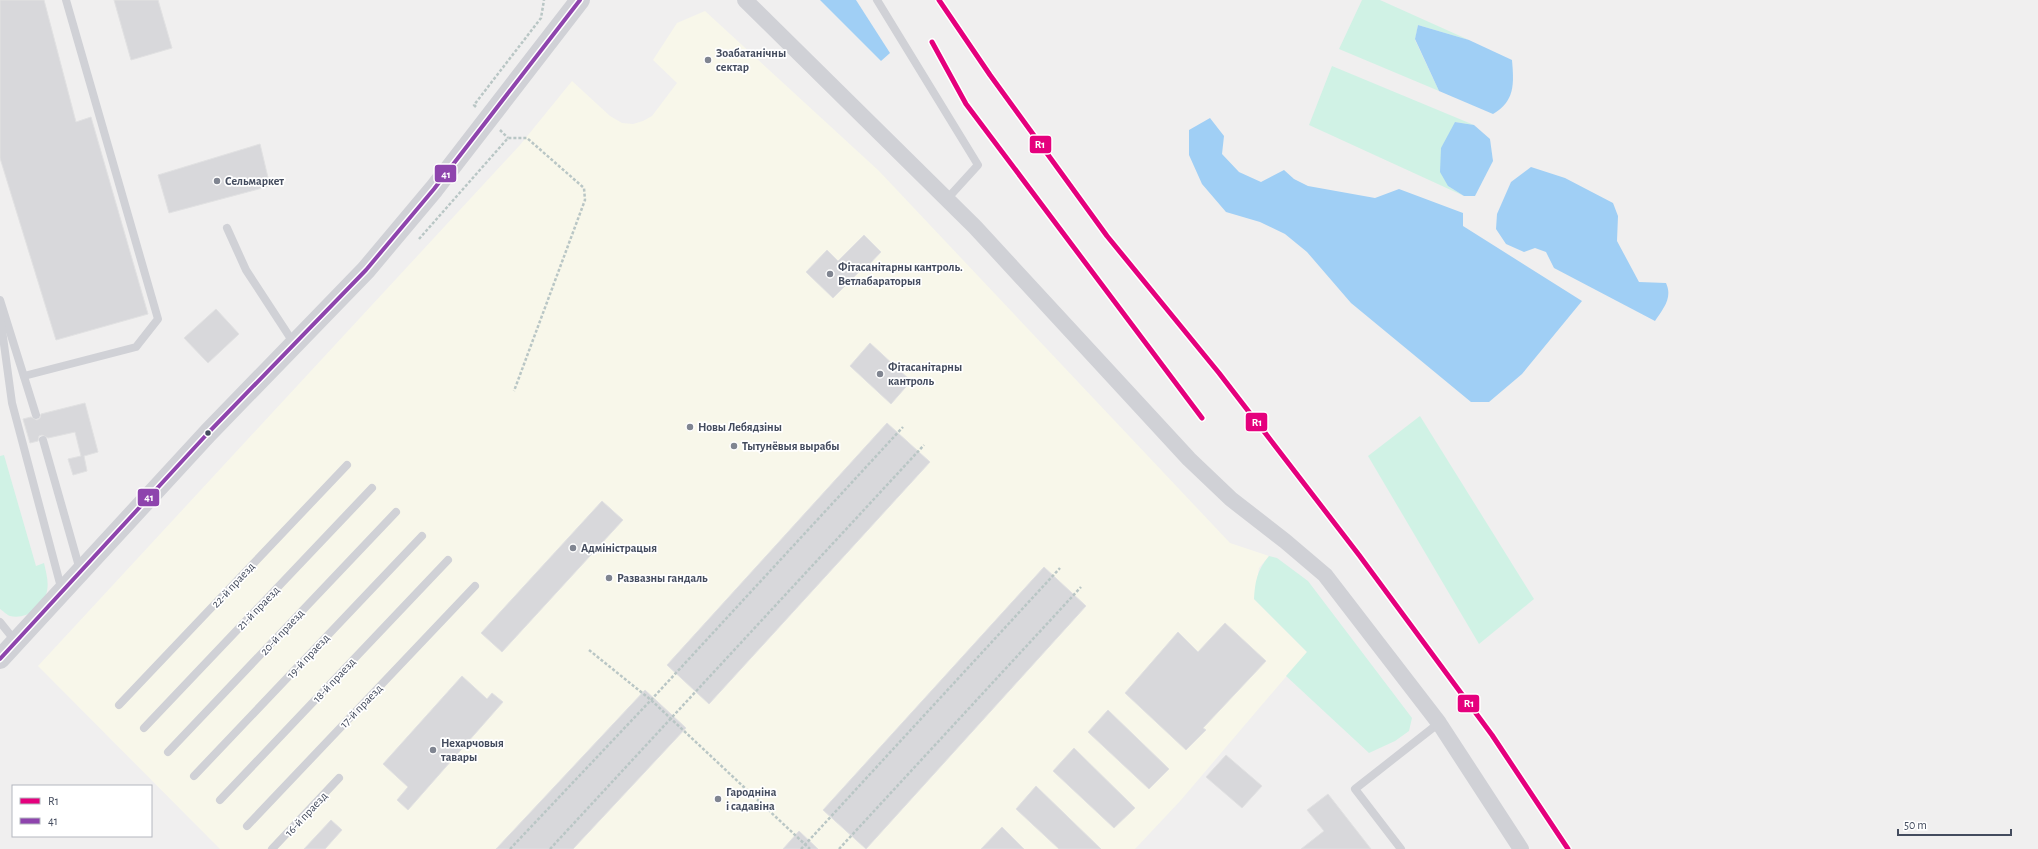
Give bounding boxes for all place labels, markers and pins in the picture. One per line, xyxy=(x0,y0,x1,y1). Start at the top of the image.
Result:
place label: Зоабатанічны сектар xyxy=(716,47,786,73)
marker: Зоабатанічны сектар xyxy=(703,55,713,65)
place label: Сельмаркет xyxy=(225,175,284,187)
marker: Сельмаркет xyxy=(212,176,222,186)
place label: Фітасанітарны кантроль. Ветлабараторыя xyxy=(838,261,963,287)
marker: Фітасанітарны кантроль. Ветлабараторыя xyxy=(825,269,835,279)
place label: Фітасанітарны кантроль xyxy=(888,361,962,387)
marker: Фітасанітарны кантроль xyxy=(875,369,885,379)
place label: Новы Лебядзіны xyxy=(698,421,782,433)
marker: Новы Лебядзіны xyxy=(685,422,695,432)
unlabelled marker xyxy=(203,428,213,438)
place label: Тытунёвыя вырабы xyxy=(742,440,840,453)
marker: Тытунёвыя вырабы xyxy=(729,441,739,451)
place label: Адміністрацыя xyxy=(581,542,657,554)
marker: Адміністрацыя xyxy=(568,543,578,553)
place label: Развазны гандаль xyxy=(617,572,708,584)
marker: Развазны гандаль xyxy=(604,573,614,583)
place label: Нехарчовыя тавары xyxy=(440,737,504,763)
marker: Нехарчовыя тавары xyxy=(428,745,438,755)
place label: Гародніна і садавіна xyxy=(726,786,777,812)
marker: Гародніна і садавіна xyxy=(713,794,723,804)

